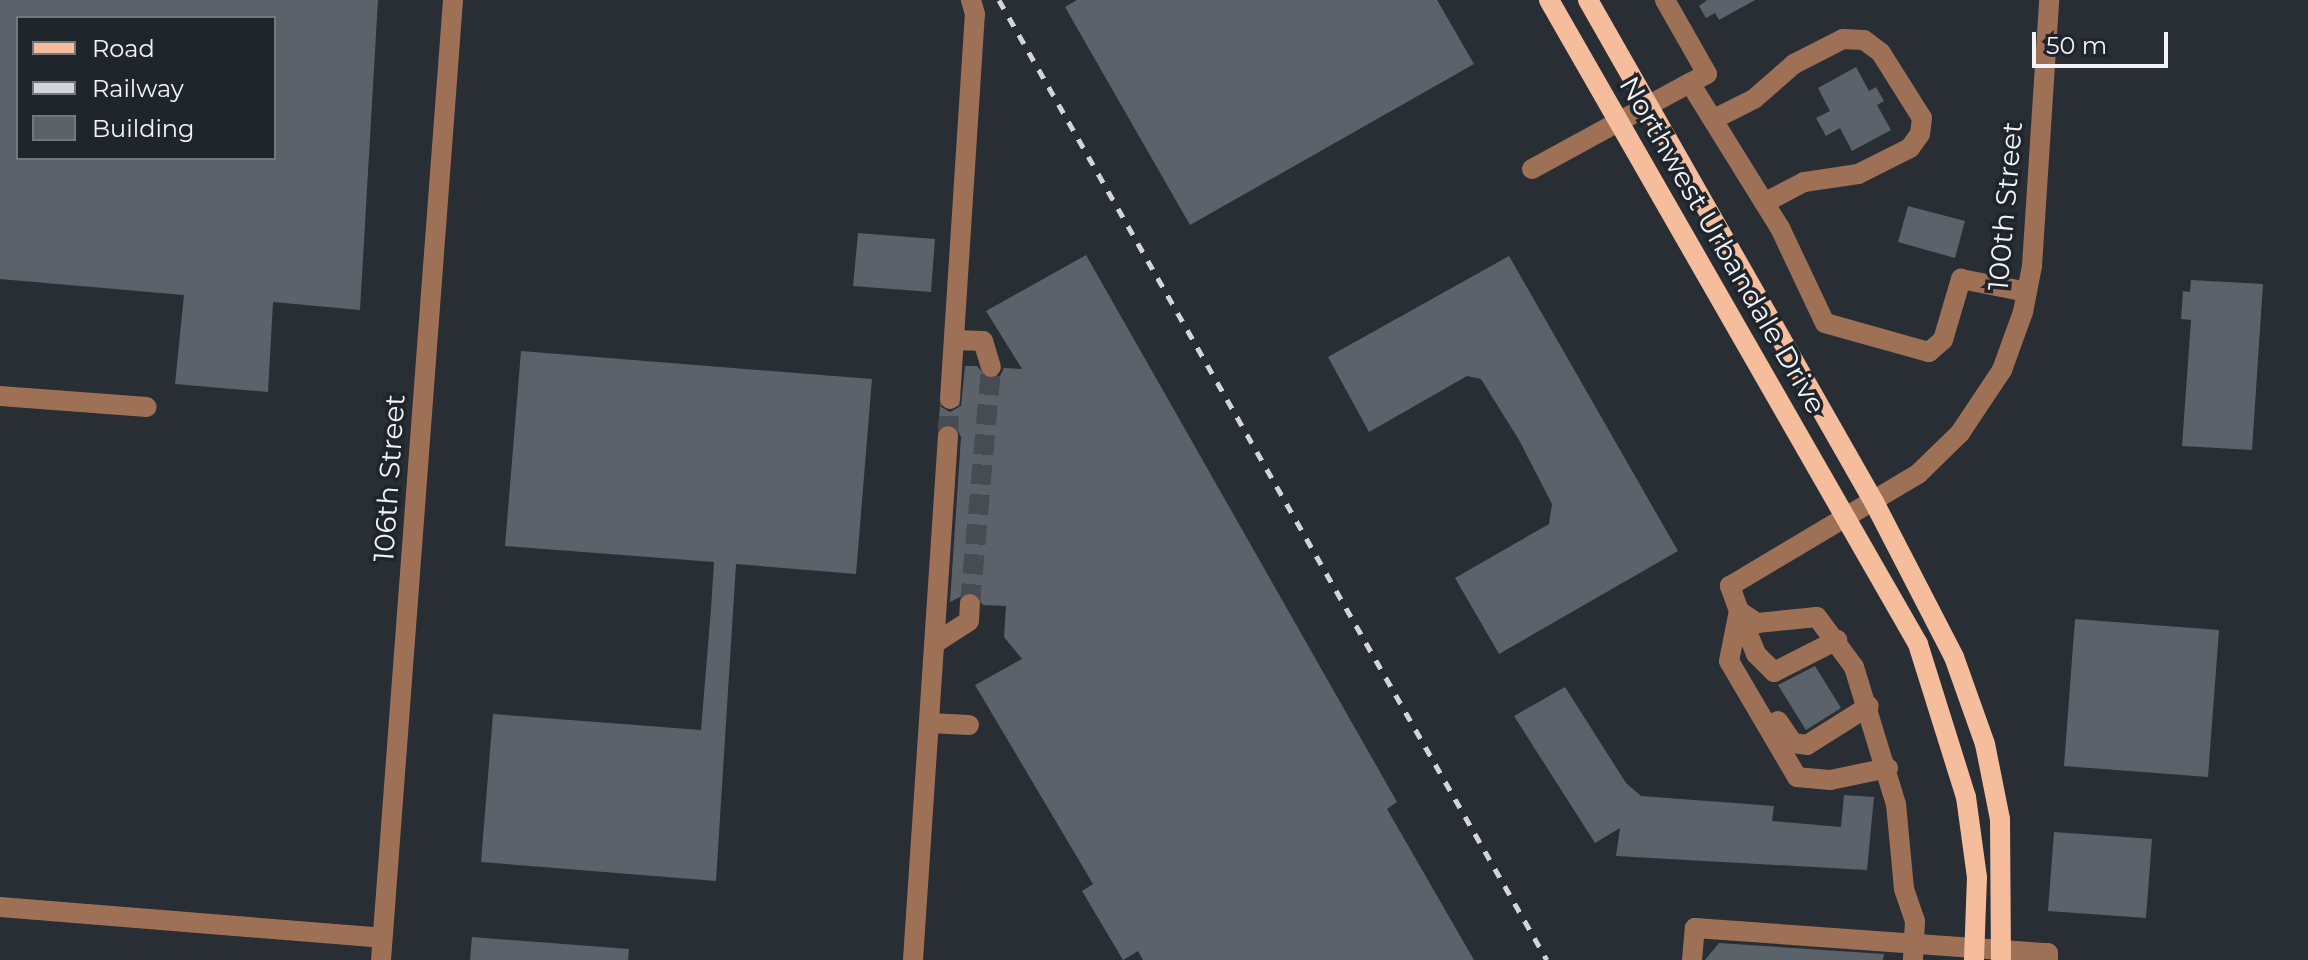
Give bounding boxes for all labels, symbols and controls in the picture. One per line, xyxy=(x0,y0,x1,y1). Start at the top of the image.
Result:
legend xyxy=(16,16,276,160)
scale bar xyxy=(2036,16,2172,66)
text: 50 m xyxy=(2046,31,2107,60)
text: Road xyxy=(92,34,155,63)
street label: Northwest Urbandale Drive xyxy=(1613,70,1833,420)
text: Railway xyxy=(92,74,184,103)
text: Building xyxy=(92,114,195,143)
street label: 100th Street xyxy=(1981,120,2029,292)
street label: 106th Street xyxy=(366,393,412,563)

